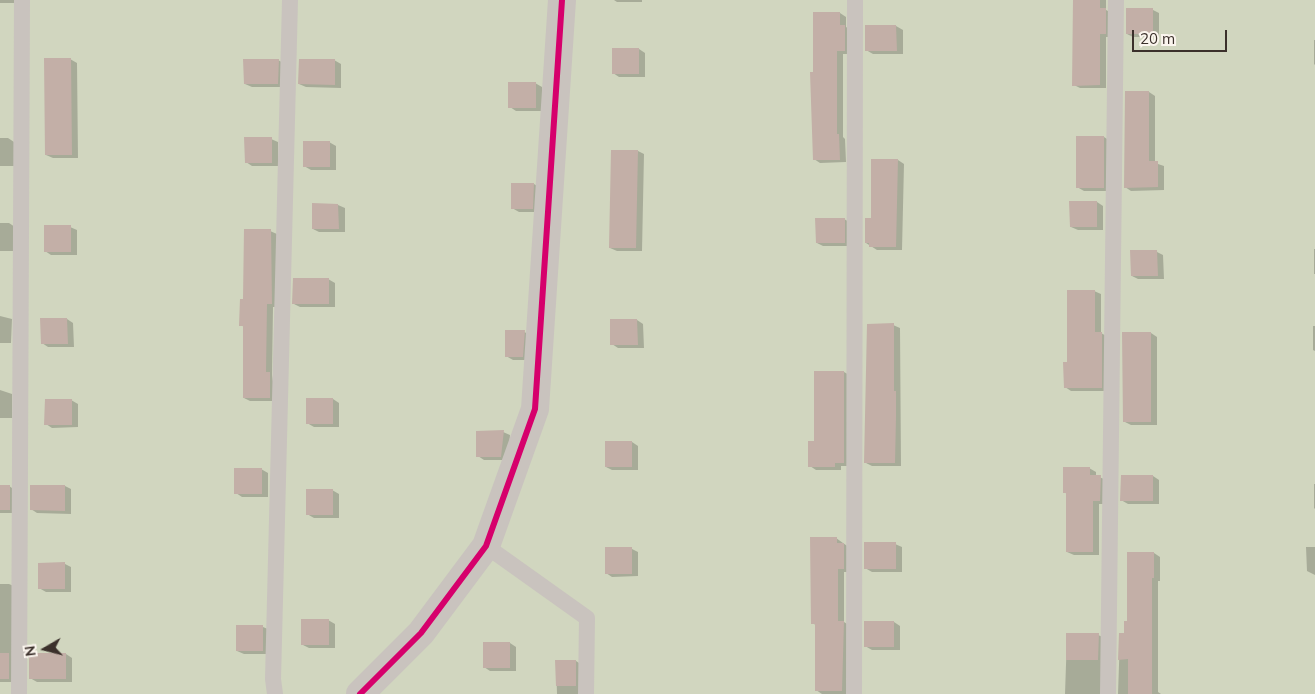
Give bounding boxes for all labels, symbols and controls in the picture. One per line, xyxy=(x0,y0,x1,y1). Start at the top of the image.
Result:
scale bar xyxy=(1135,20,1230,52)
text: 20 m xyxy=(1140,29,1175,48)
north arrow xyxy=(20,624,70,674)
text: N xyxy=(20,645,40,658)

